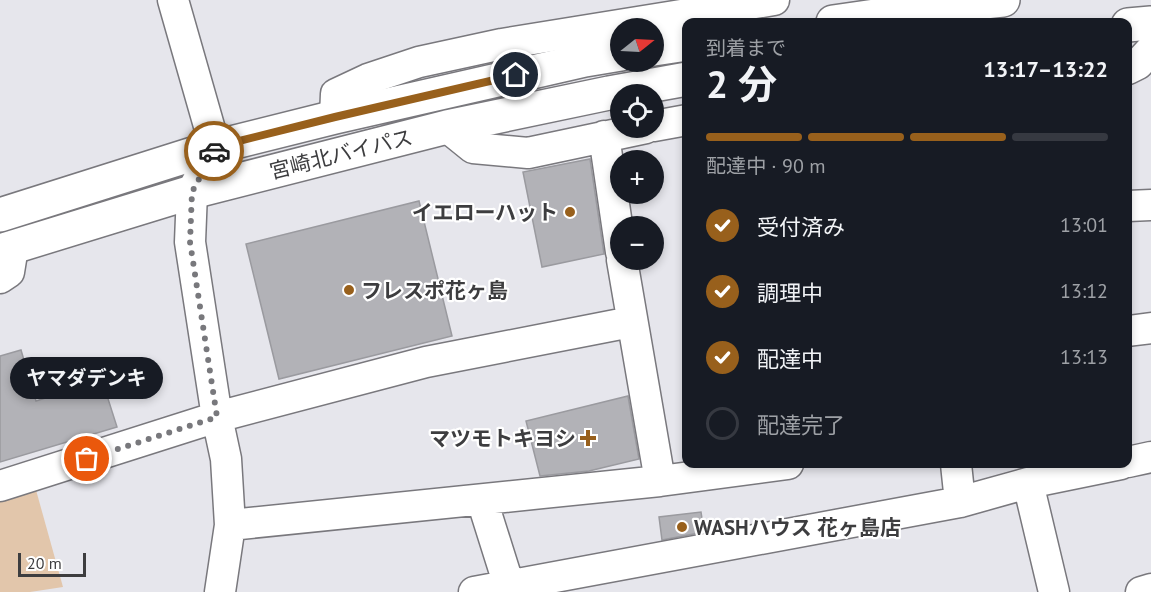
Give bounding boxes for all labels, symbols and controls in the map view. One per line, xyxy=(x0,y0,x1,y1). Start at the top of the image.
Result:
north arrow xyxy=(610,18,664,72)
map controls xyxy=(610,18,664,270)
text: 到着まで xyxy=(706,35,786,61)
pin xyxy=(490,49,541,100)
text: 13:17–13:22 xyxy=(983,55,1108,83)
icon: home xyxy=(499,58,532,91)
text: 2 分 xyxy=(706,58,777,109)
button: locate xyxy=(610,84,664,138)
courier xyxy=(184,121,244,181)
street label: 宮崎北バイパス xyxy=(267,123,415,185)
icon: car xyxy=(198,135,231,168)
button: + xyxy=(610,150,664,204)
text: 配達中 · 90 m xyxy=(706,153,825,179)
place label: イエローハット xyxy=(412,199,558,226)
marker: イエローハット xyxy=(563,205,577,219)
icon: check xyxy=(706,209,739,242)
text: 13:01 xyxy=(1060,212,1108,238)
text: 受付済み xyxy=(757,213,845,241)
button: − xyxy=(610,216,664,270)
icon: check xyxy=(706,275,739,308)
place label: フレスポ花ヶ島 xyxy=(361,277,508,304)
text: 13:12 xyxy=(1060,278,1108,304)
text: 調理中 xyxy=(757,279,823,307)
marker: フレスポ花ヶ島 xyxy=(342,283,356,297)
icon: check xyxy=(706,341,739,374)
text: 13:13 xyxy=(1060,344,1108,370)
text: 配達中 xyxy=(757,345,823,373)
callout: ヤマダデンキ xyxy=(10,357,164,399)
text: ヤマダデンキ xyxy=(27,365,147,391)
text: 配達完了 xyxy=(757,411,845,439)
place label: マツモトキヨシ xyxy=(429,425,576,452)
marker: マツモトキヨシ xyxy=(581,431,595,445)
pin xyxy=(61,433,112,484)
icon: bag xyxy=(70,442,103,475)
place label: WASHハウス 花ヶ島店 xyxy=(694,514,901,541)
marker: WASHハウス 花ヶ島店 xyxy=(675,520,689,534)
scale bar xyxy=(18,550,86,578)
text: 20 m xyxy=(27,553,62,573)

